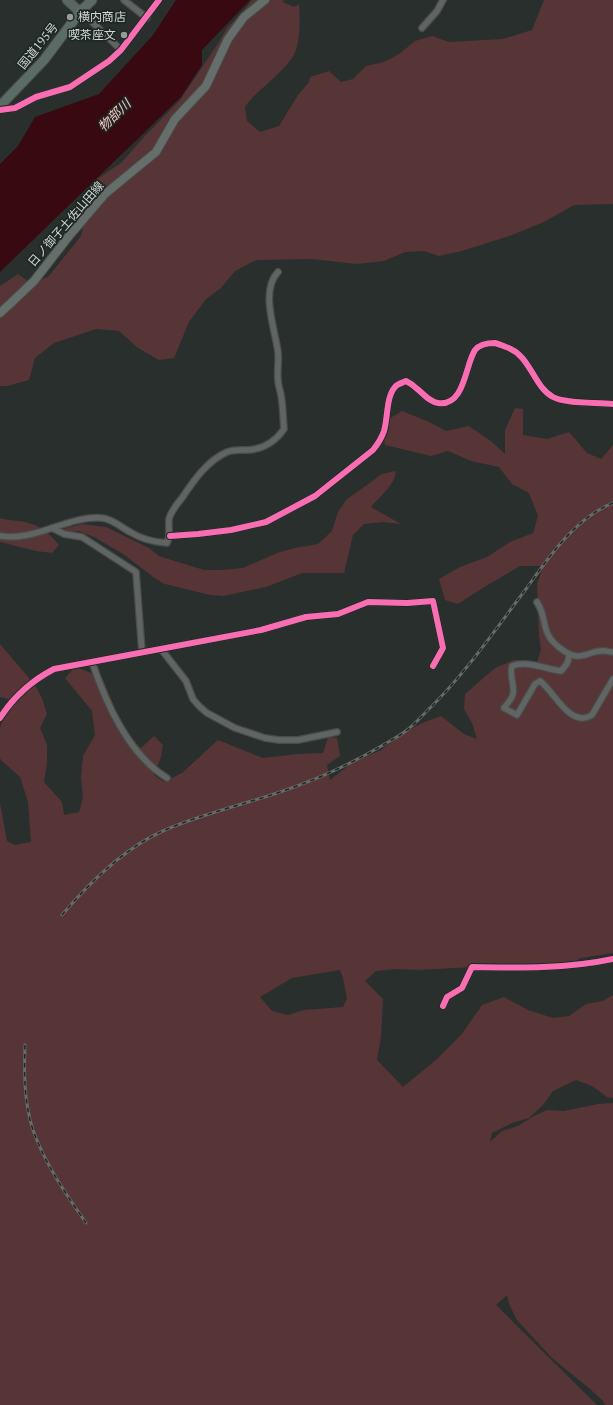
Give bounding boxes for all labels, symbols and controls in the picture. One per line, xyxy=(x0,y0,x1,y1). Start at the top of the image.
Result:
place label: 横内商店 xyxy=(78,9,126,24)
marker: 横内商店 xyxy=(65,12,75,22)
street label: 国道195号 xyxy=(14,20,61,72)
place label: 喫茶座文 xyxy=(68,27,116,42)
marker: 喫茶座文 xyxy=(119,30,129,40)
water label: 物部川 xyxy=(94,94,136,135)
street label: 日ノ御子土佐山田線 xyxy=(25,178,107,269)

